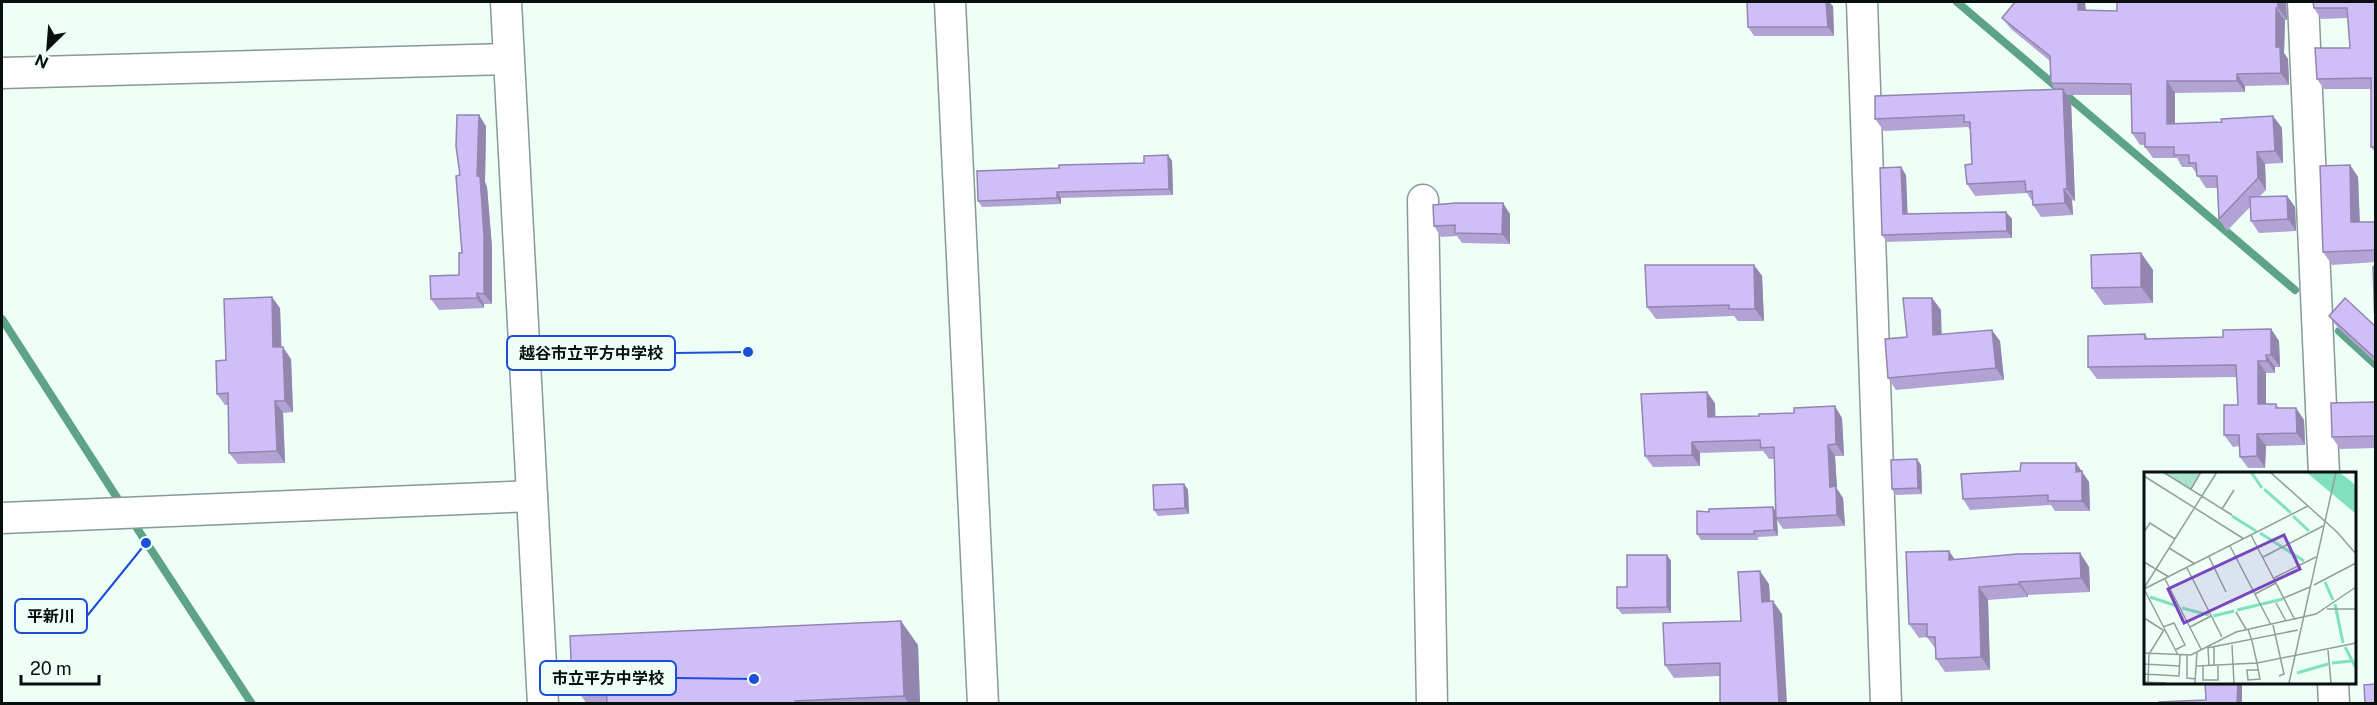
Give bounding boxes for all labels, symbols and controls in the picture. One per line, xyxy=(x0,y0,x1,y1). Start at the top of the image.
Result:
north arrow xyxy=(18,18,78,78)
text: N xyxy=(32,50,52,72)
callout: 越谷市立平方中学校 xyxy=(507,336,675,370)
text: 越谷市立平方中学校 xyxy=(519,344,663,363)
inset map xyxy=(2144,472,2356,684)
callout: 平新川 xyxy=(15,599,87,633)
text: 平新川 xyxy=(27,607,75,626)
scale bar xyxy=(21,648,99,686)
text: 20 m xyxy=(30,658,72,679)
callout: 市立平方中学校 xyxy=(540,661,676,695)
text: 市立平方中学校 xyxy=(552,669,664,688)

